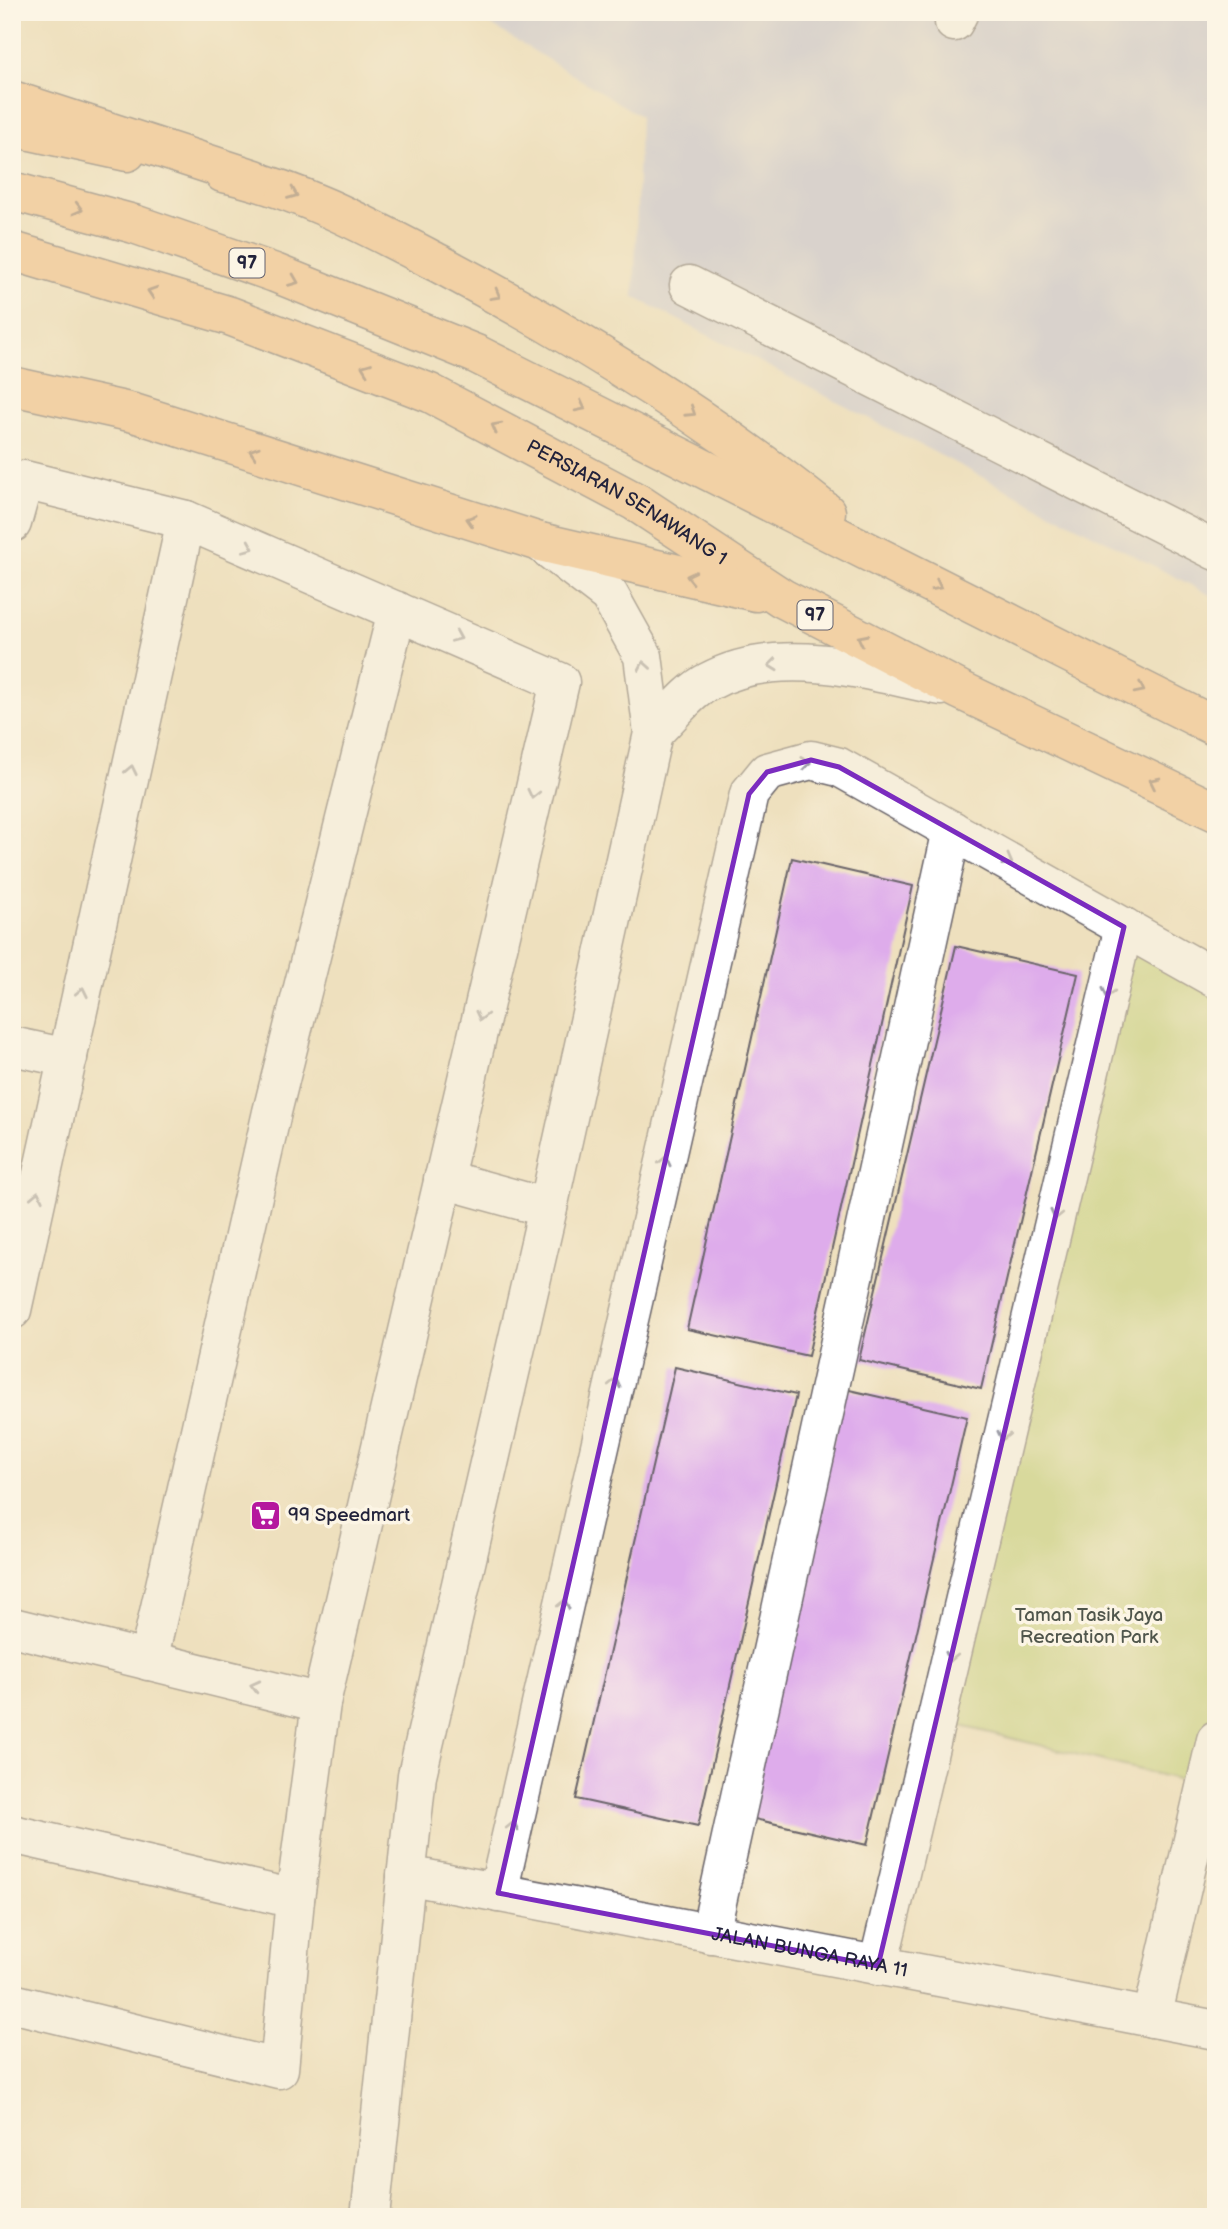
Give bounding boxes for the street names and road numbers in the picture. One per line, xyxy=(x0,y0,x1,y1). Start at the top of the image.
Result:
road number: 97 xyxy=(230,248,264,278)
street label: PERSIARAN SENAWANG 1 xyxy=(523,435,731,570)
road number: 97 xyxy=(798,600,832,630)
street label: JALAN BUNGA RAYA 11 xyxy=(710,1922,910,1982)

